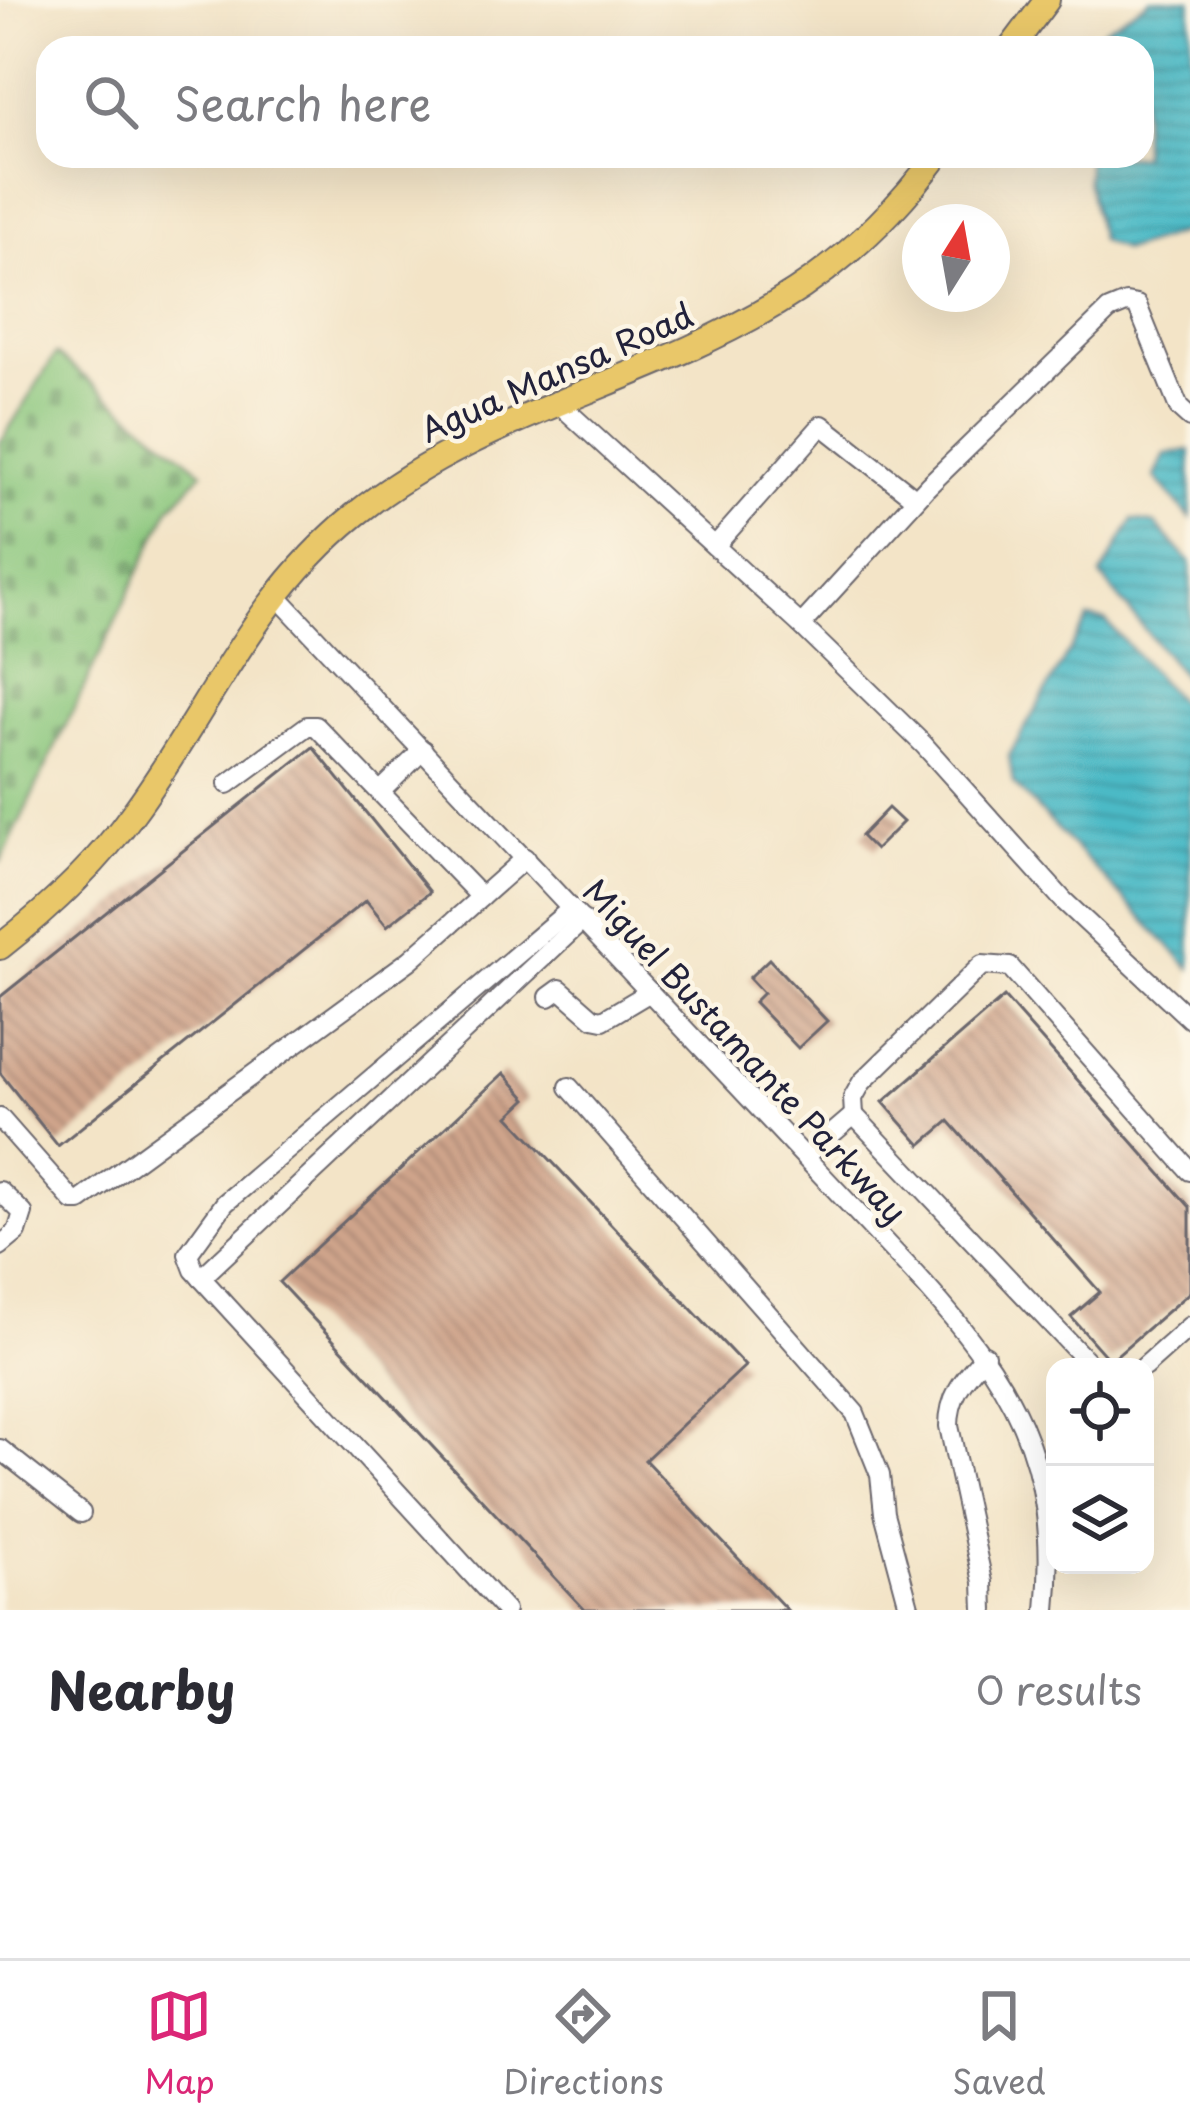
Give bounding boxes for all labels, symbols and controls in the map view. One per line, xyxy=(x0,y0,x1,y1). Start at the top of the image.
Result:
search box xyxy=(36,36,1154,168)
text: Search here xyxy=(174,68,431,136)
icon: search xyxy=(78,69,144,135)
north arrow xyxy=(902,204,1010,312)
street label: Agua Mansa Road xyxy=(412,288,700,454)
street label: Miguel Bustamante Parkway xyxy=(572,866,920,1234)
map controls xyxy=(1046,1358,1154,1574)
button: locate xyxy=(1046,1358,1154,1466)
button: layers xyxy=(1046,1466,1154,1574)
text: Nearby xyxy=(48,1650,235,1727)
text: 0 results xyxy=(976,1659,1142,1718)
tab: Map xyxy=(144,1983,215,2105)
tab: Directions xyxy=(503,1983,664,2105)
tab: Saved xyxy=(952,1983,1046,2105)

